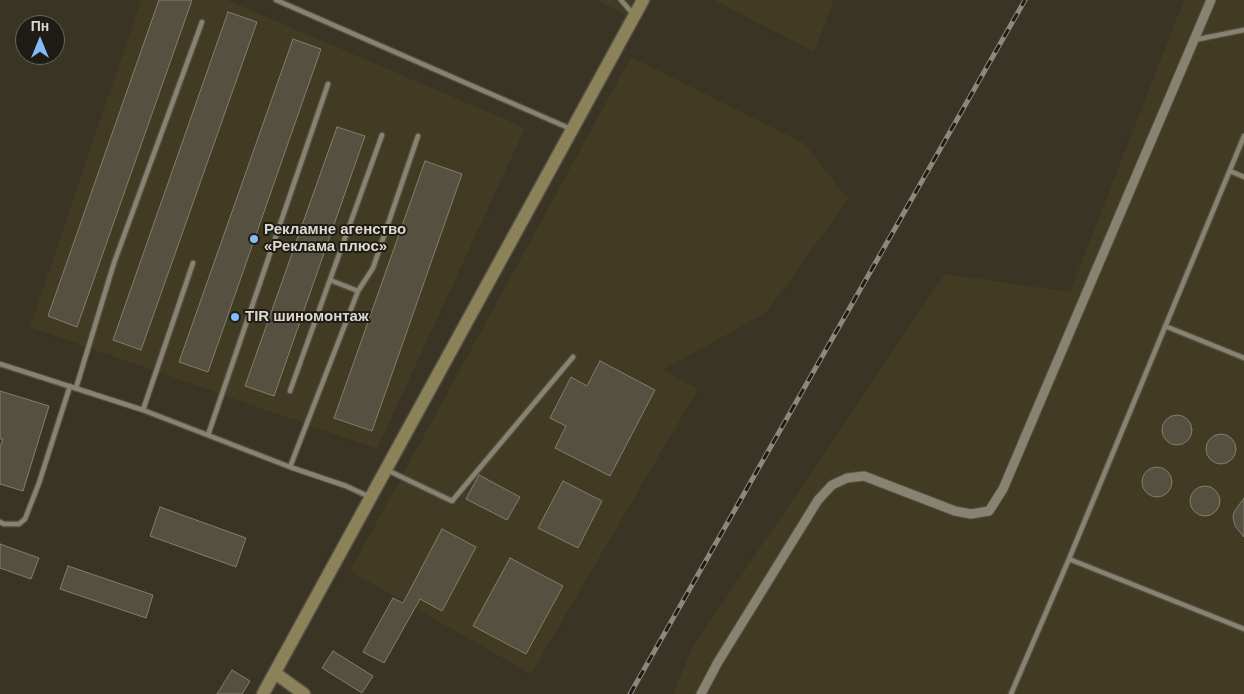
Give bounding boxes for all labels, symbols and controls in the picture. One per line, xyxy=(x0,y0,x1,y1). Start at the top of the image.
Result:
north arrow xyxy=(15,15,65,65)
text: Пн xyxy=(31,18,49,34)
place label: Рекламне агенство «Реклама плюс» xyxy=(264,221,406,256)
marker: Рекламне агенство «Реклама плюс» xyxy=(248,233,260,245)
place label: TIR шиномонтаж xyxy=(245,308,369,326)
marker: TIR шиномонтаж xyxy=(229,311,241,323)

